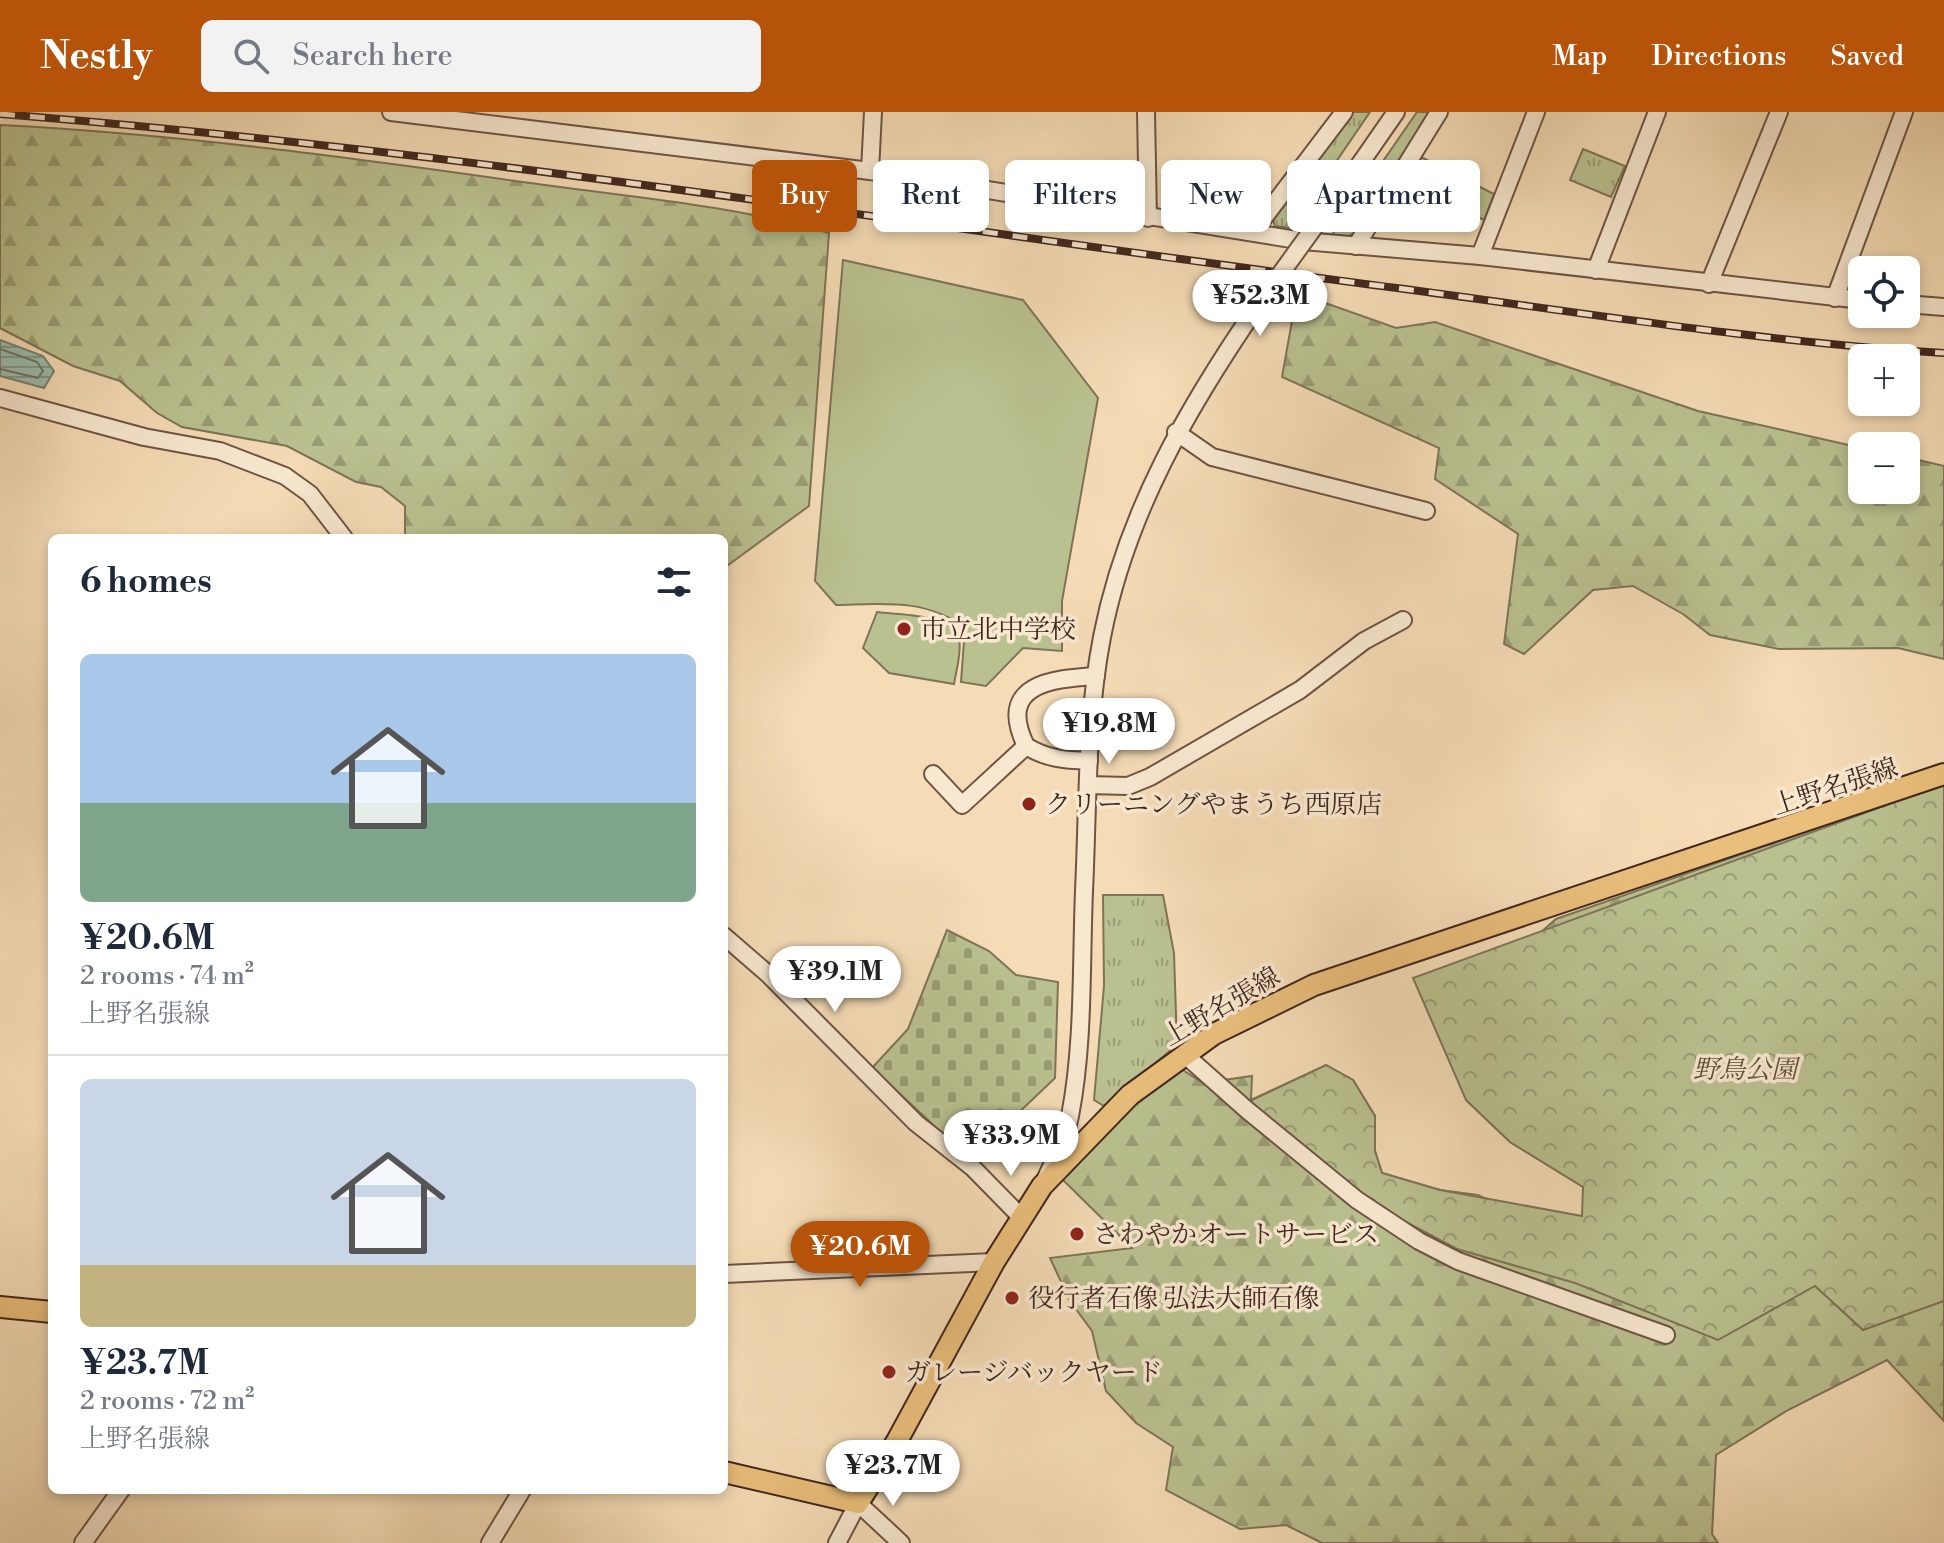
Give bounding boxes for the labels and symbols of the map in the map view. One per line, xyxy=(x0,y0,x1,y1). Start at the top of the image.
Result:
pin: ¥52.3M xyxy=(1195,270,1325,338)
place label: 市立北中学校 xyxy=(920,614,1076,646)
marker: 市立北中学校 xyxy=(895,620,913,638)
pin: ¥19.8M xyxy=(1044,698,1174,766)
street label: 上野名張線 xyxy=(1769,752,1902,822)
place label: クリーニングやまうち西原店 xyxy=(1045,789,1382,821)
marker: クリーニングやまうち西原店 xyxy=(1020,795,1038,813)
pin: ¥39.1M xyxy=(770,946,900,1014)
street label: 上野名張線 xyxy=(1157,961,1286,1053)
park label: 野鳥公園 xyxy=(1693,1054,1801,1086)
pin: ¥33.9M xyxy=(946,1110,1076,1178)
place label: さわやかオートサービス xyxy=(1093,1219,1379,1251)
pin: ¥20.6M xyxy=(795,1221,925,1289)
marker: さわやかオートサービス xyxy=(1068,1225,1086,1243)
place label: 役行者石像 弘法大師石像 xyxy=(1028,1283,1319,1315)
marker: 役行者石像 弘法大師石像 xyxy=(1003,1289,1021,1307)
place label: ガレージバックヤード xyxy=(905,1357,1163,1389)
marker: ガレージバックヤード xyxy=(880,1363,898,1381)
pin: ¥23.7M xyxy=(828,1440,958,1508)

